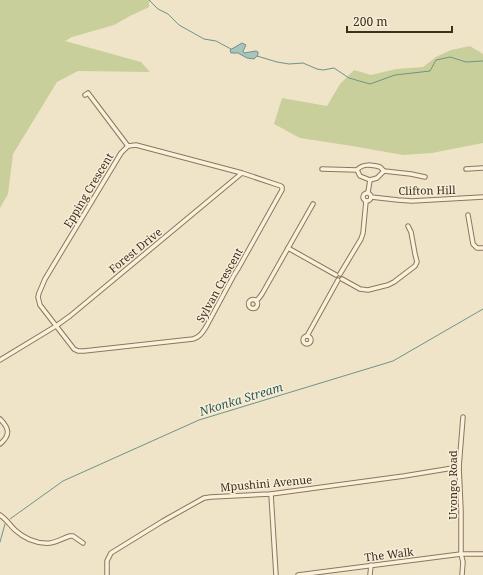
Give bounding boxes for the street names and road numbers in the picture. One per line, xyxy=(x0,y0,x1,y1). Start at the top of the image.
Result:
street label: Epping Crescent xyxy=(60,150,116,230)
street label: Clifton Hill xyxy=(398,182,456,198)
street label: Forest Drive xyxy=(105,224,165,276)
street label: Sylvan Crescent xyxy=(192,245,246,325)
street label: Uvongo Road xyxy=(445,450,460,520)
street label: Mpushini Avenue xyxy=(219,471,313,494)
street label: The Walk xyxy=(364,543,415,564)

